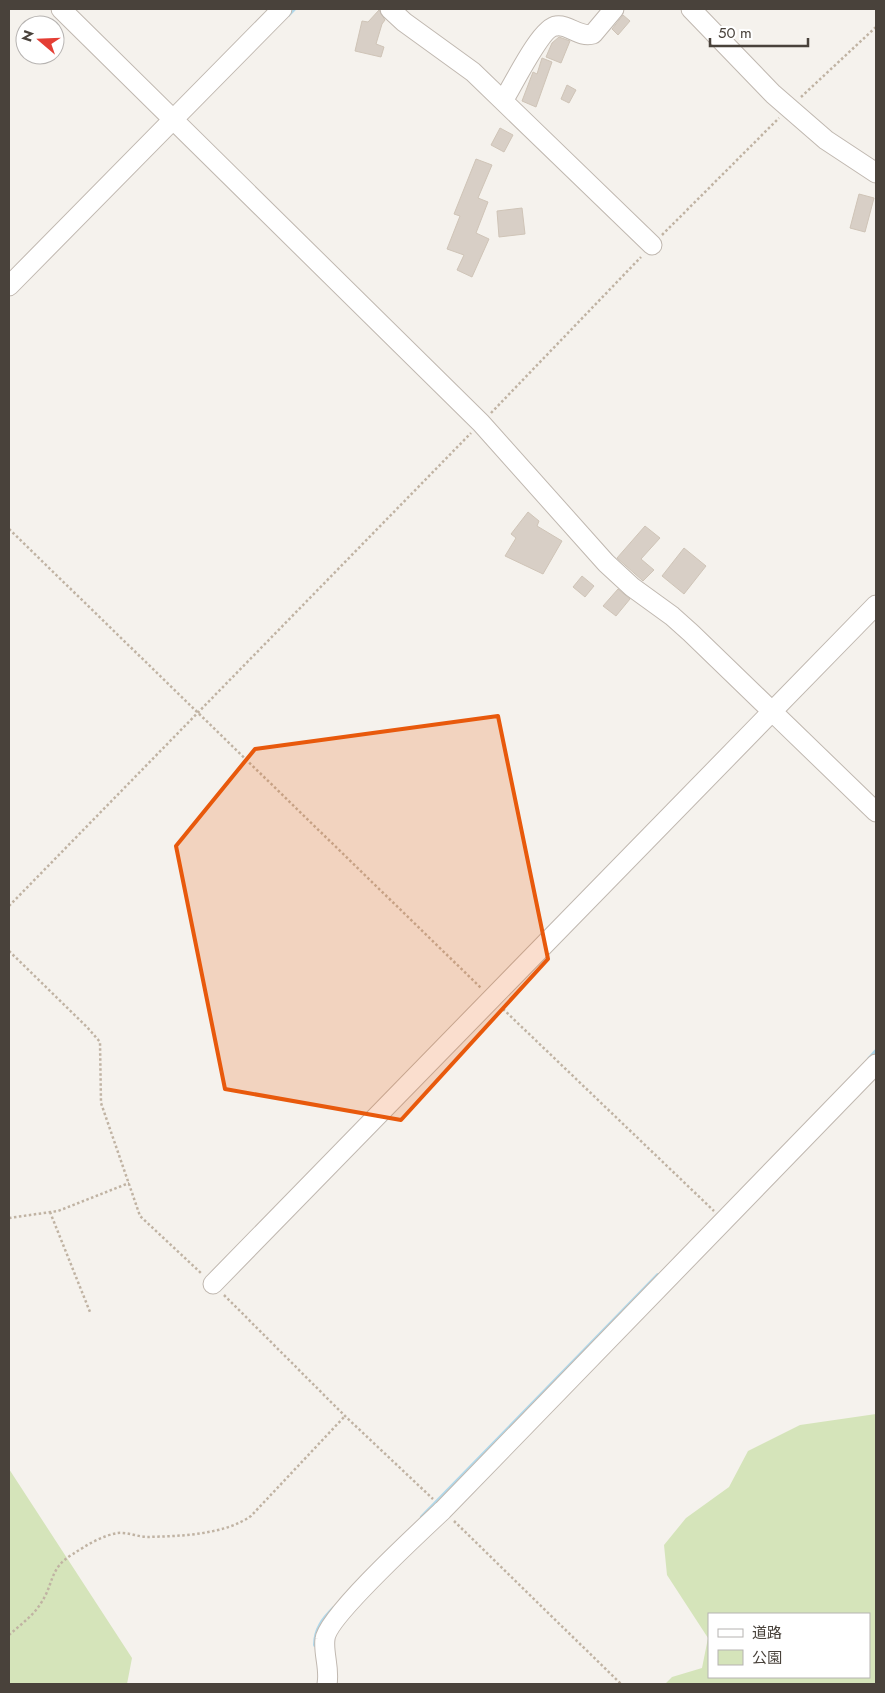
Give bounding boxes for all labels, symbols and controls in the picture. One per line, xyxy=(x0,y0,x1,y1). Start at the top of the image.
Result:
north arrow xyxy=(15,15,65,65)
scale bar xyxy=(710,15,808,47)
text: 50 m xyxy=(718,22,752,44)
text: N xyxy=(16,27,39,44)
legend xyxy=(708,1613,870,1678)
text: 道路 xyxy=(752,1622,782,1644)
text: 公園 xyxy=(752,1647,782,1669)

